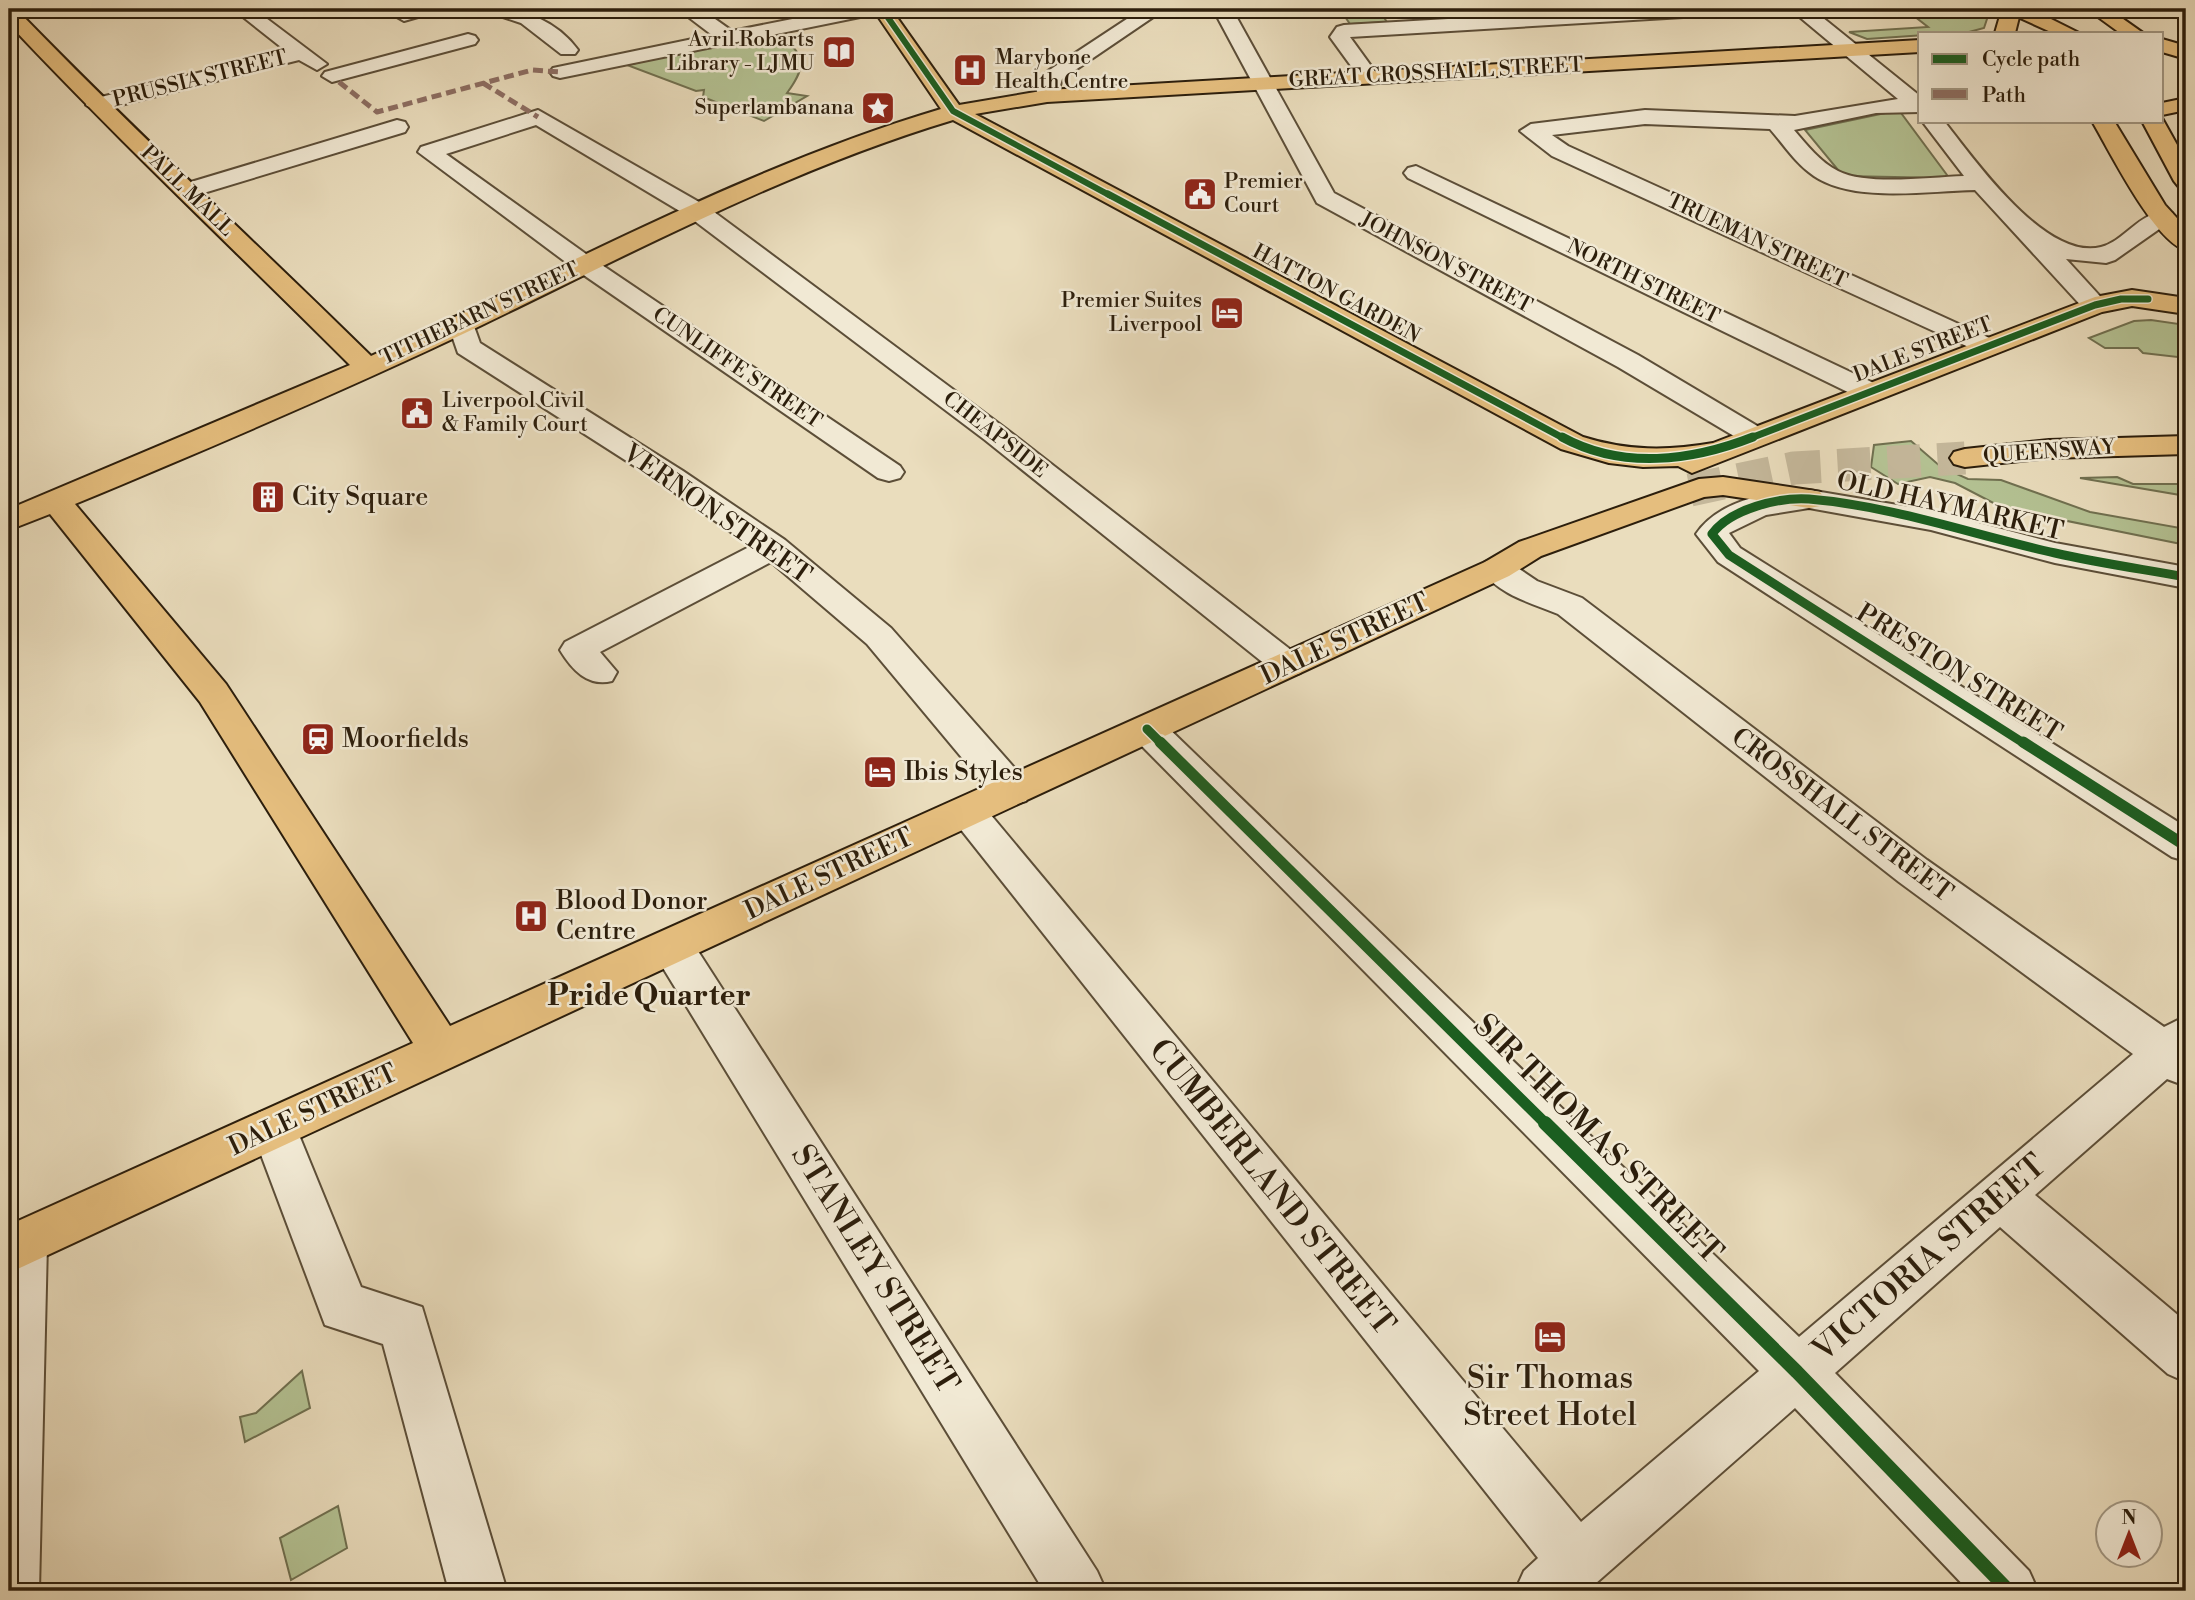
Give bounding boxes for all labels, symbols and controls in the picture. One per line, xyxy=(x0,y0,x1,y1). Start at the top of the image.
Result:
place label: Avril Robarts Library - LJMU xyxy=(667,27,815,77)
legend xyxy=(1918,32,2164,122)
library icon: Avril Robarts Library - LJMU xyxy=(820,33,858,71)
street label: PRUSSIA STREET xyxy=(110,45,290,113)
place label: Marybone Health Centre xyxy=(995,45,1128,95)
text: Cycle path xyxy=(1982,47,2081,73)
hospital icon: Marybone Health Centre xyxy=(951,51,989,89)
street label: GREAT CROSSHALL STREET xyxy=(1288,52,1584,94)
text: Path xyxy=(1982,83,2027,109)
place icon: Superlambanana xyxy=(859,89,897,127)
place label: Superlambanana xyxy=(694,95,854,121)
street label: PALL MALL xyxy=(135,140,239,242)
place label: Premier Court xyxy=(1224,169,1303,219)
public building icon: Premier Court xyxy=(1181,175,1219,213)
street label: TRUEMAN STREET xyxy=(1662,188,1852,294)
street label: JOHNSON STREET xyxy=(1355,206,1537,319)
street label: NORTH STREET xyxy=(1562,234,1724,330)
street label: HATTON GARDEN xyxy=(1248,239,1425,349)
street label: TITHEBARN STREET xyxy=(376,256,584,372)
place label: Premier Suites Liverpool xyxy=(1061,288,1202,338)
hotel icon: Premier Suites Liverpool xyxy=(1208,294,1246,332)
street label: CUNLIFFE STREET xyxy=(647,302,827,434)
street label: DALE STREET xyxy=(1850,311,1996,388)
street label: CHEAPSIDE xyxy=(937,386,1053,484)
place label: Liverpool Civil & Family Court xyxy=(442,388,588,438)
public building icon: Liverpool Civil & Family Court xyxy=(398,394,436,432)
street label: QUEENSWAY xyxy=(1982,434,2117,470)
street label: VERNON STREET xyxy=(616,436,817,591)
street label: OLD HAYMARKET xyxy=(1833,464,2067,548)
building icon: City Square xyxy=(249,478,287,516)
place label: City Square xyxy=(292,481,428,513)
street label: DALE STREET xyxy=(1256,586,1434,692)
street label: PRESTON STREET xyxy=(1850,597,2068,749)
station icon: Moorfields xyxy=(299,720,337,758)
street label: CROSSHALL STREET xyxy=(1725,721,1959,909)
place label: Moorfields xyxy=(342,723,469,755)
hotel icon: Ibis Styles xyxy=(861,753,899,791)
place label: Ibis Styles xyxy=(904,756,1023,788)
street label: DALE STREET xyxy=(740,821,918,927)
place label: Blood Donor Centre xyxy=(555,885,707,947)
hospital icon: Blood Donor Centre xyxy=(512,897,550,935)
district label: Pride Quarter xyxy=(547,977,751,1015)
street label: SIR THOMAS STREET xyxy=(1465,1006,1731,1272)
street label: CUMBERLAND STREET xyxy=(1140,1031,1404,1343)
street label: DALE STREET xyxy=(224,1057,402,1163)
street label: STANLEY STREET xyxy=(782,1137,968,1401)
street label: VICTORIA STREET xyxy=(1803,1146,2054,1371)
hotel icon: Sir Thomas Street Hotel xyxy=(1531,1318,1569,1356)
place label: Sir Thomas Street Hotel xyxy=(1463,1358,1637,1435)
north arrow xyxy=(2094,1498,2164,1568)
text: N xyxy=(2121,1506,2137,1530)

